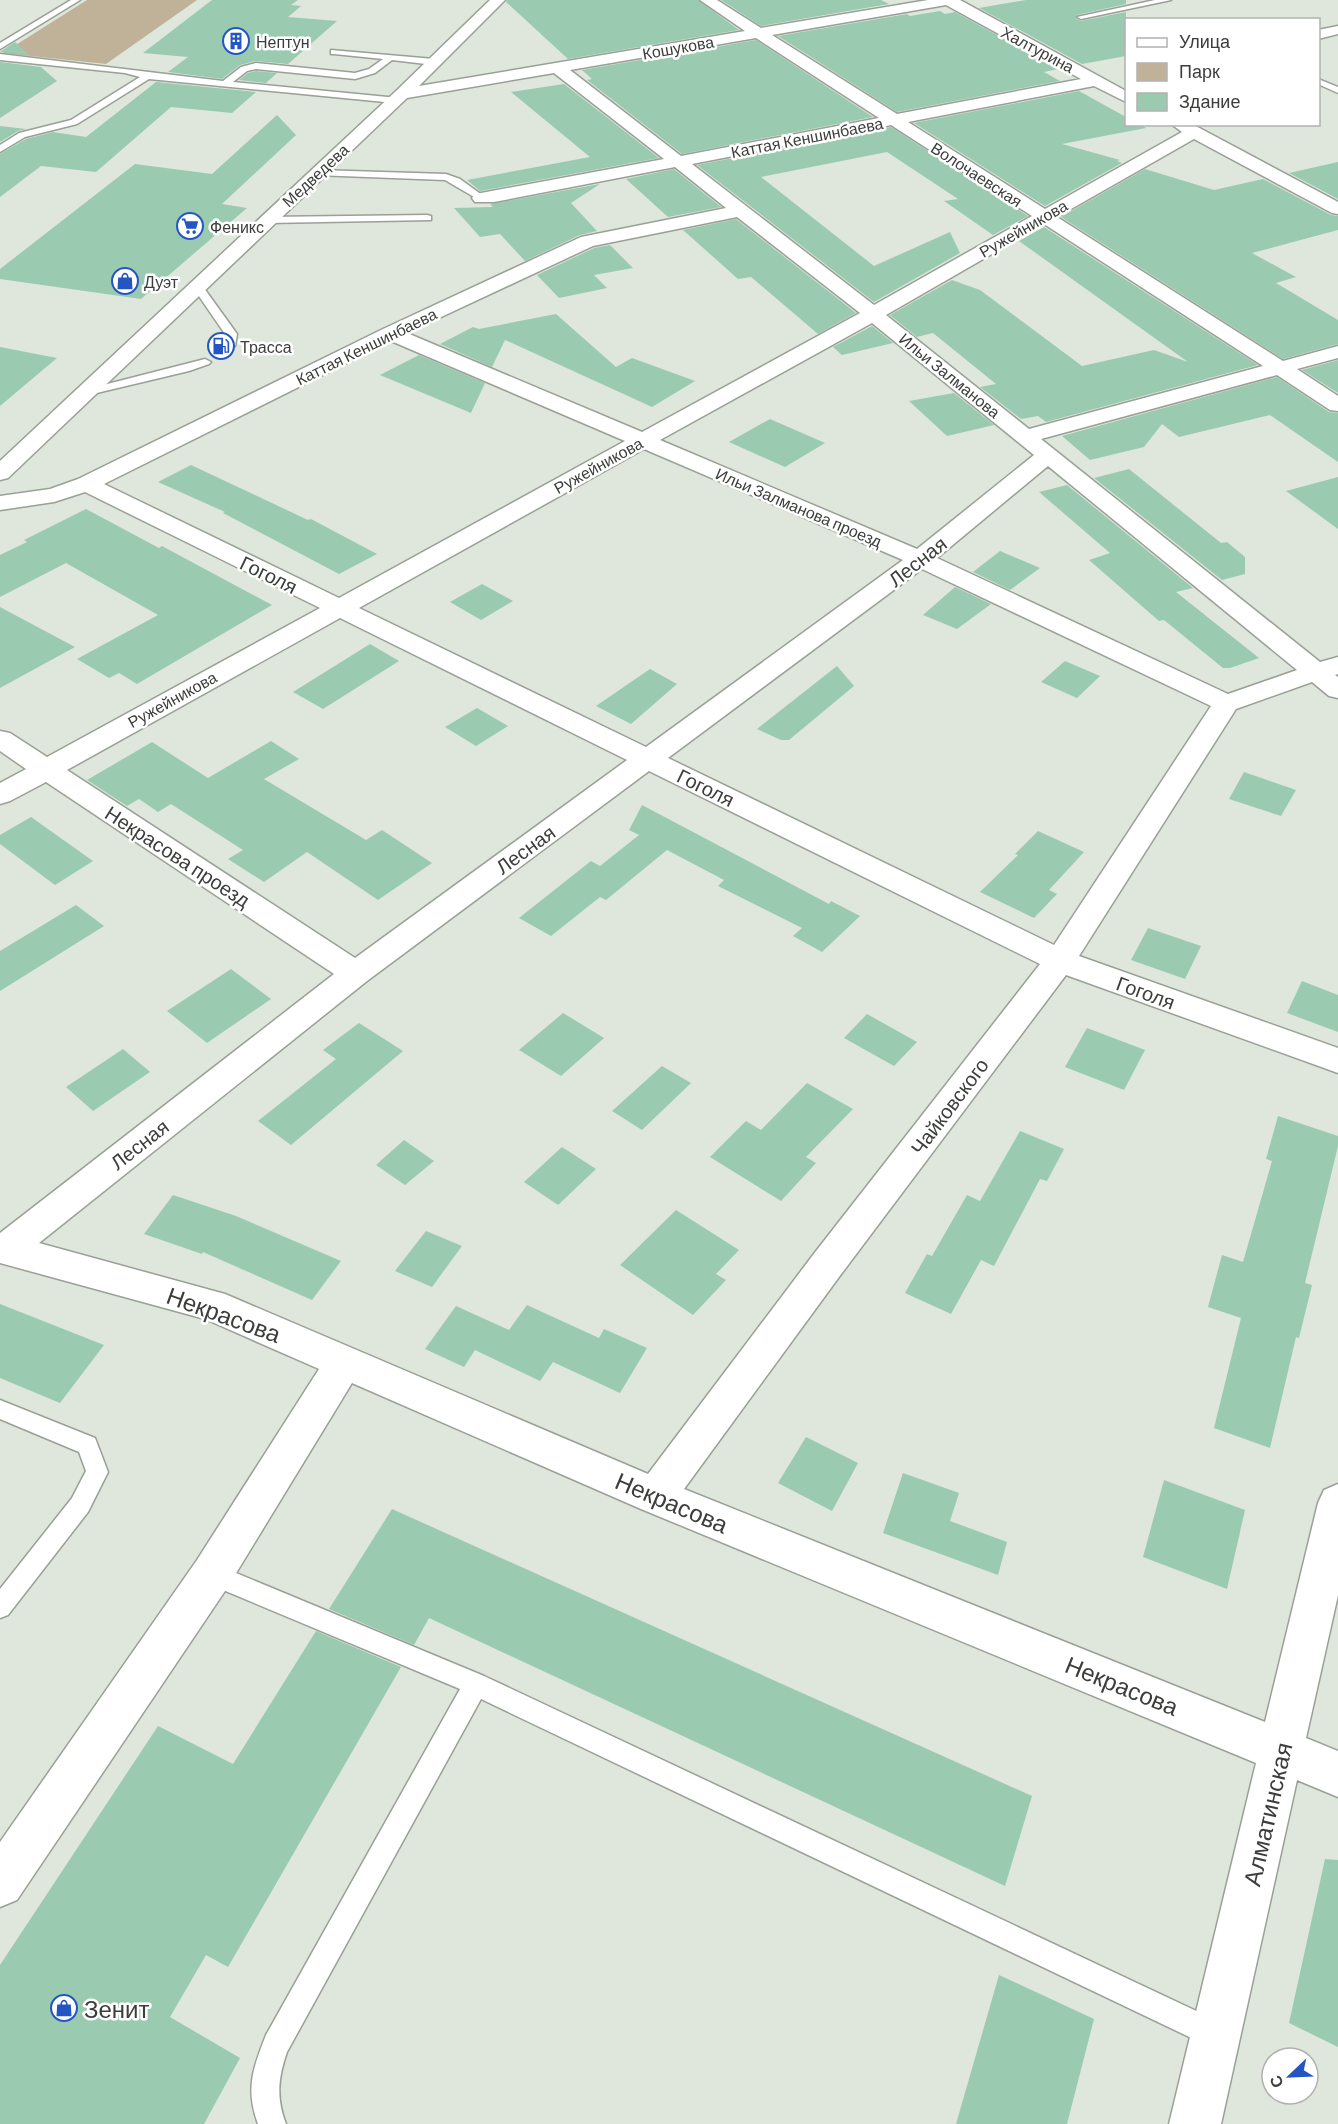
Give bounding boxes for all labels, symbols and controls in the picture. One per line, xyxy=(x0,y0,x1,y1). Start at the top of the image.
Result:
legend xyxy=(1125,18,1320,126)
street label: Халтурина xyxy=(998,22,1078,76)
building icon: Нептун xyxy=(221,26,251,56)
text: Улица xyxy=(1179,30,1231,52)
street label: Кошукова xyxy=(641,31,715,63)
place label: Нептун xyxy=(256,32,309,51)
text: Парк xyxy=(1179,60,1220,82)
text: Здание xyxy=(1179,90,1240,112)
street label: Каттая Кеншинбаева xyxy=(729,113,885,161)
street label: Волочаевская xyxy=(928,138,1026,210)
street label: Медведева xyxy=(278,139,352,210)
street label: Ружейникова xyxy=(976,195,1070,261)
supermarket icon: Феникс xyxy=(175,211,205,241)
place label: Феникс xyxy=(210,217,264,236)
shop icon: Дуэт xyxy=(110,266,140,296)
place label: Дуэт xyxy=(144,272,179,291)
street label: Каттая Кеншинбаева xyxy=(292,304,440,388)
street label: Ильи Залманова xyxy=(896,329,1004,421)
fuel station icon: Трасса xyxy=(206,331,236,361)
place label: Трасса xyxy=(240,337,292,356)
street label: Ружейникова xyxy=(550,433,646,497)
street label: Ильи Залманова проезд xyxy=(713,463,886,551)
street label: Лесная xyxy=(883,531,951,591)
street label: Гоголя xyxy=(236,550,302,598)
street label: Ружейникова xyxy=(124,667,220,731)
street label: Гоголя xyxy=(673,763,739,811)
street label: Некрасова проезд xyxy=(101,800,255,912)
street label: Лесная xyxy=(491,820,559,878)
street label: Гоголя xyxy=(1113,970,1179,1014)
street label: Чайковского xyxy=(905,1053,993,1159)
street label: Лесная xyxy=(105,1114,173,1174)
street label: Некрасова xyxy=(163,1280,286,1348)
street label: Некрасова xyxy=(611,1465,733,1539)
street label: Некрасова xyxy=(1061,1649,1183,1721)
street label: Алматинская xyxy=(1236,1739,1298,1889)
shop icon: Зенит xyxy=(49,1993,79,2023)
place label: Зенит xyxy=(84,1994,150,2023)
north arrow xyxy=(1260,2046,1320,2106)
text: С xyxy=(1265,2073,1287,2091)

